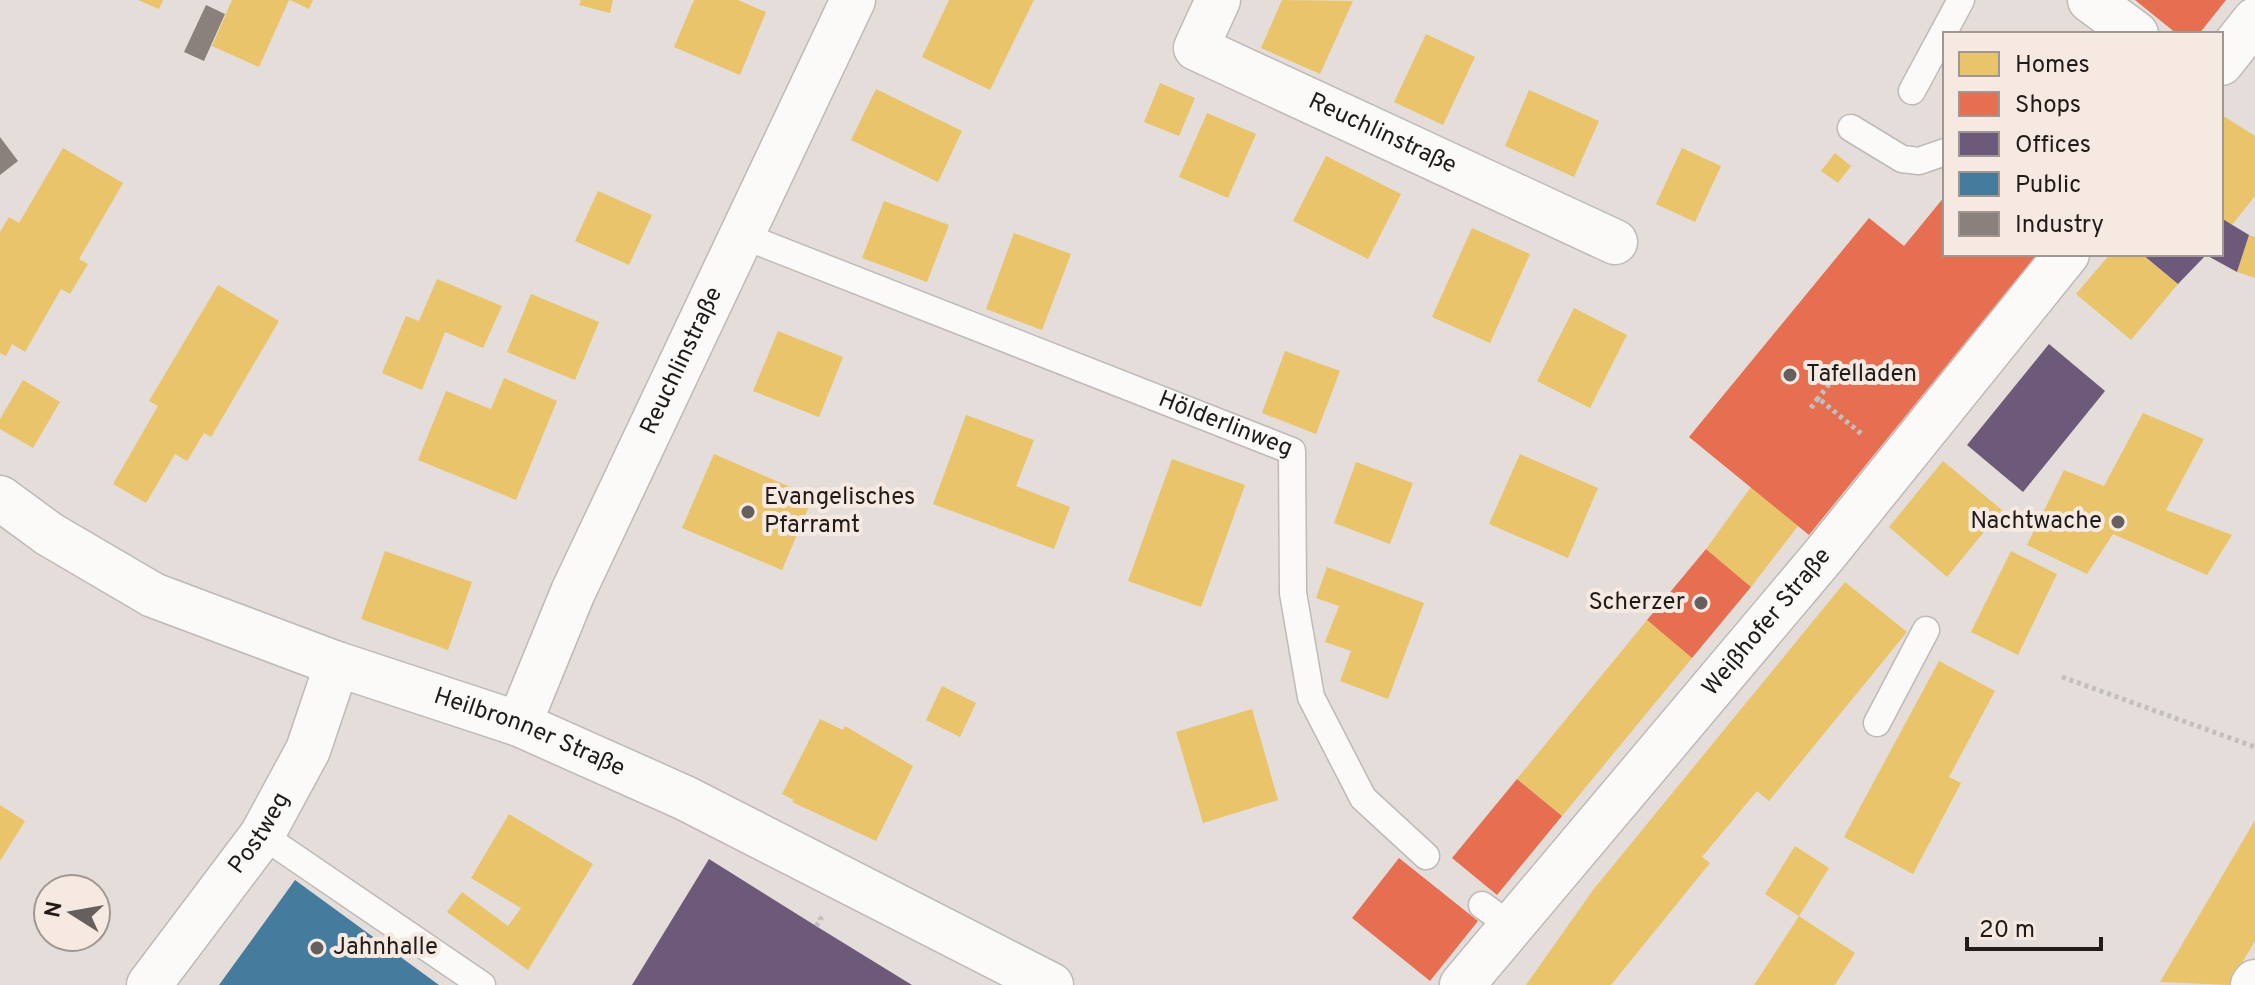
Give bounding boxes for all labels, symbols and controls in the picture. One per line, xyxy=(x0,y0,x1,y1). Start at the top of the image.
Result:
legend xyxy=(1943,32,2223,256)
text: Homes xyxy=(2015,51,2090,81)
street label: Reuchlinstraße xyxy=(1303,87,1461,181)
text: Shops xyxy=(2015,91,2081,121)
text: Offices xyxy=(2015,131,2091,161)
text: Public xyxy=(2015,171,2081,201)
text: Industry xyxy=(2015,211,2104,241)
street label: Reuchlinstraße xyxy=(634,282,730,440)
place label: Tafelladen xyxy=(1806,360,1917,390)
marker: Tafelladen xyxy=(1781,366,1799,384)
street label: Hölderlinweg xyxy=(1154,385,1297,465)
place label: Evangelisches Pfarramt xyxy=(764,483,915,541)
marker: Evangelisches Pfarramt xyxy=(739,503,757,521)
place label: Nachtwache xyxy=(1970,507,2102,537)
marker: Nachtwache xyxy=(2109,513,2127,531)
street label: Weißhofer Straße xyxy=(1696,542,1838,703)
place label: Scherzer xyxy=(1589,588,1685,618)
marker: Scherzer xyxy=(1692,594,1710,612)
street label: Heilbronner Straße xyxy=(430,682,629,784)
street label: Postweg xyxy=(223,787,297,881)
north arrow xyxy=(32,873,112,953)
text: N xyxy=(40,899,70,920)
scale bar xyxy=(1967,901,2101,951)
text: 20 m xyxy=(1979,916,2035,946)
place label: Jahnhalle xyxy=(333,933,438,963)
marker: Jahnhalle xyxy=(308,939,326,957)

